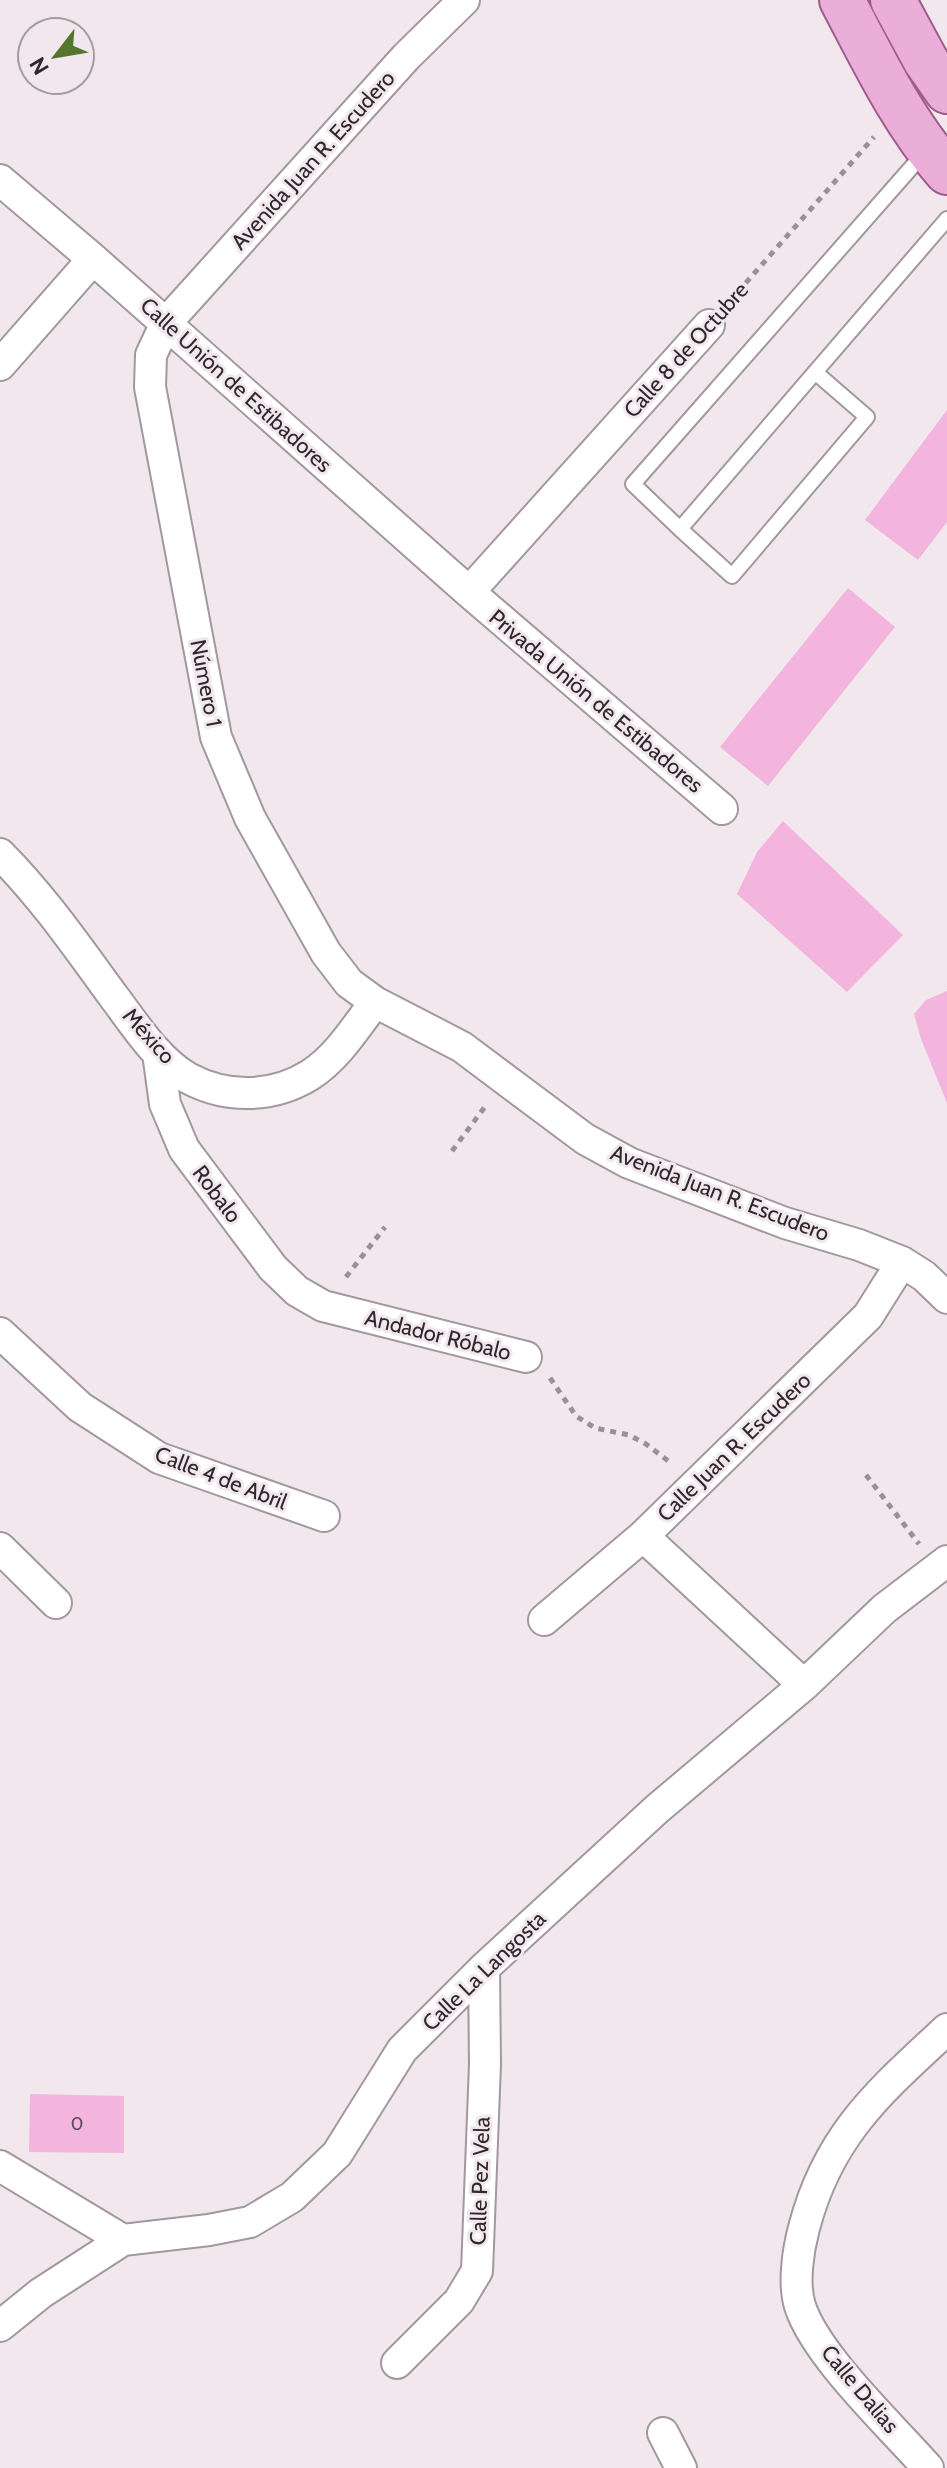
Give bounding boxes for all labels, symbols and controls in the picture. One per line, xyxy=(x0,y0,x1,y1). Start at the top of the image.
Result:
north arrow xyxy=(16,16,96,96)
text: N xyxy=(24,52,55,80)
street label: Avenida Juan R. Escudero xyxy=(225,65,401,255)
street label: Calle 8 de Octubre xyxy=(618,277,754,423)
street label: Calle Unión de Estibadores xyxy=(135,292,337,478)
street label: Privada Unión de Estibadores xyxy=(484,604,708,798)
street label: Número 1 xyxy=(184,637,228,729)
street label: México xyxy=(117,1003,181,1069)
street label: Avenida Juan R. Escudero xyxy=(607,1139,833,1247)
street label: Robalo xyxy=(187,1160,247,1228)
street label: Andador Róbalo xyxy=(362,1304,514,1366)
street label: Calle Juan R. Escudero xyxy=(652,1367,816,1527)
street label: Calle 4 de Abril xyxy=(151,1440,292,1516)
street label: Calle La Langosta xyxy=(417,1905,552,2037)
house number: 0 xyxy=(71,2113,83,2135)
street label: Calle Pez Vela xyxy=(464,2116,496,2246)
street label: Calle Dalias xyxy=(815,2340,905,2438)

